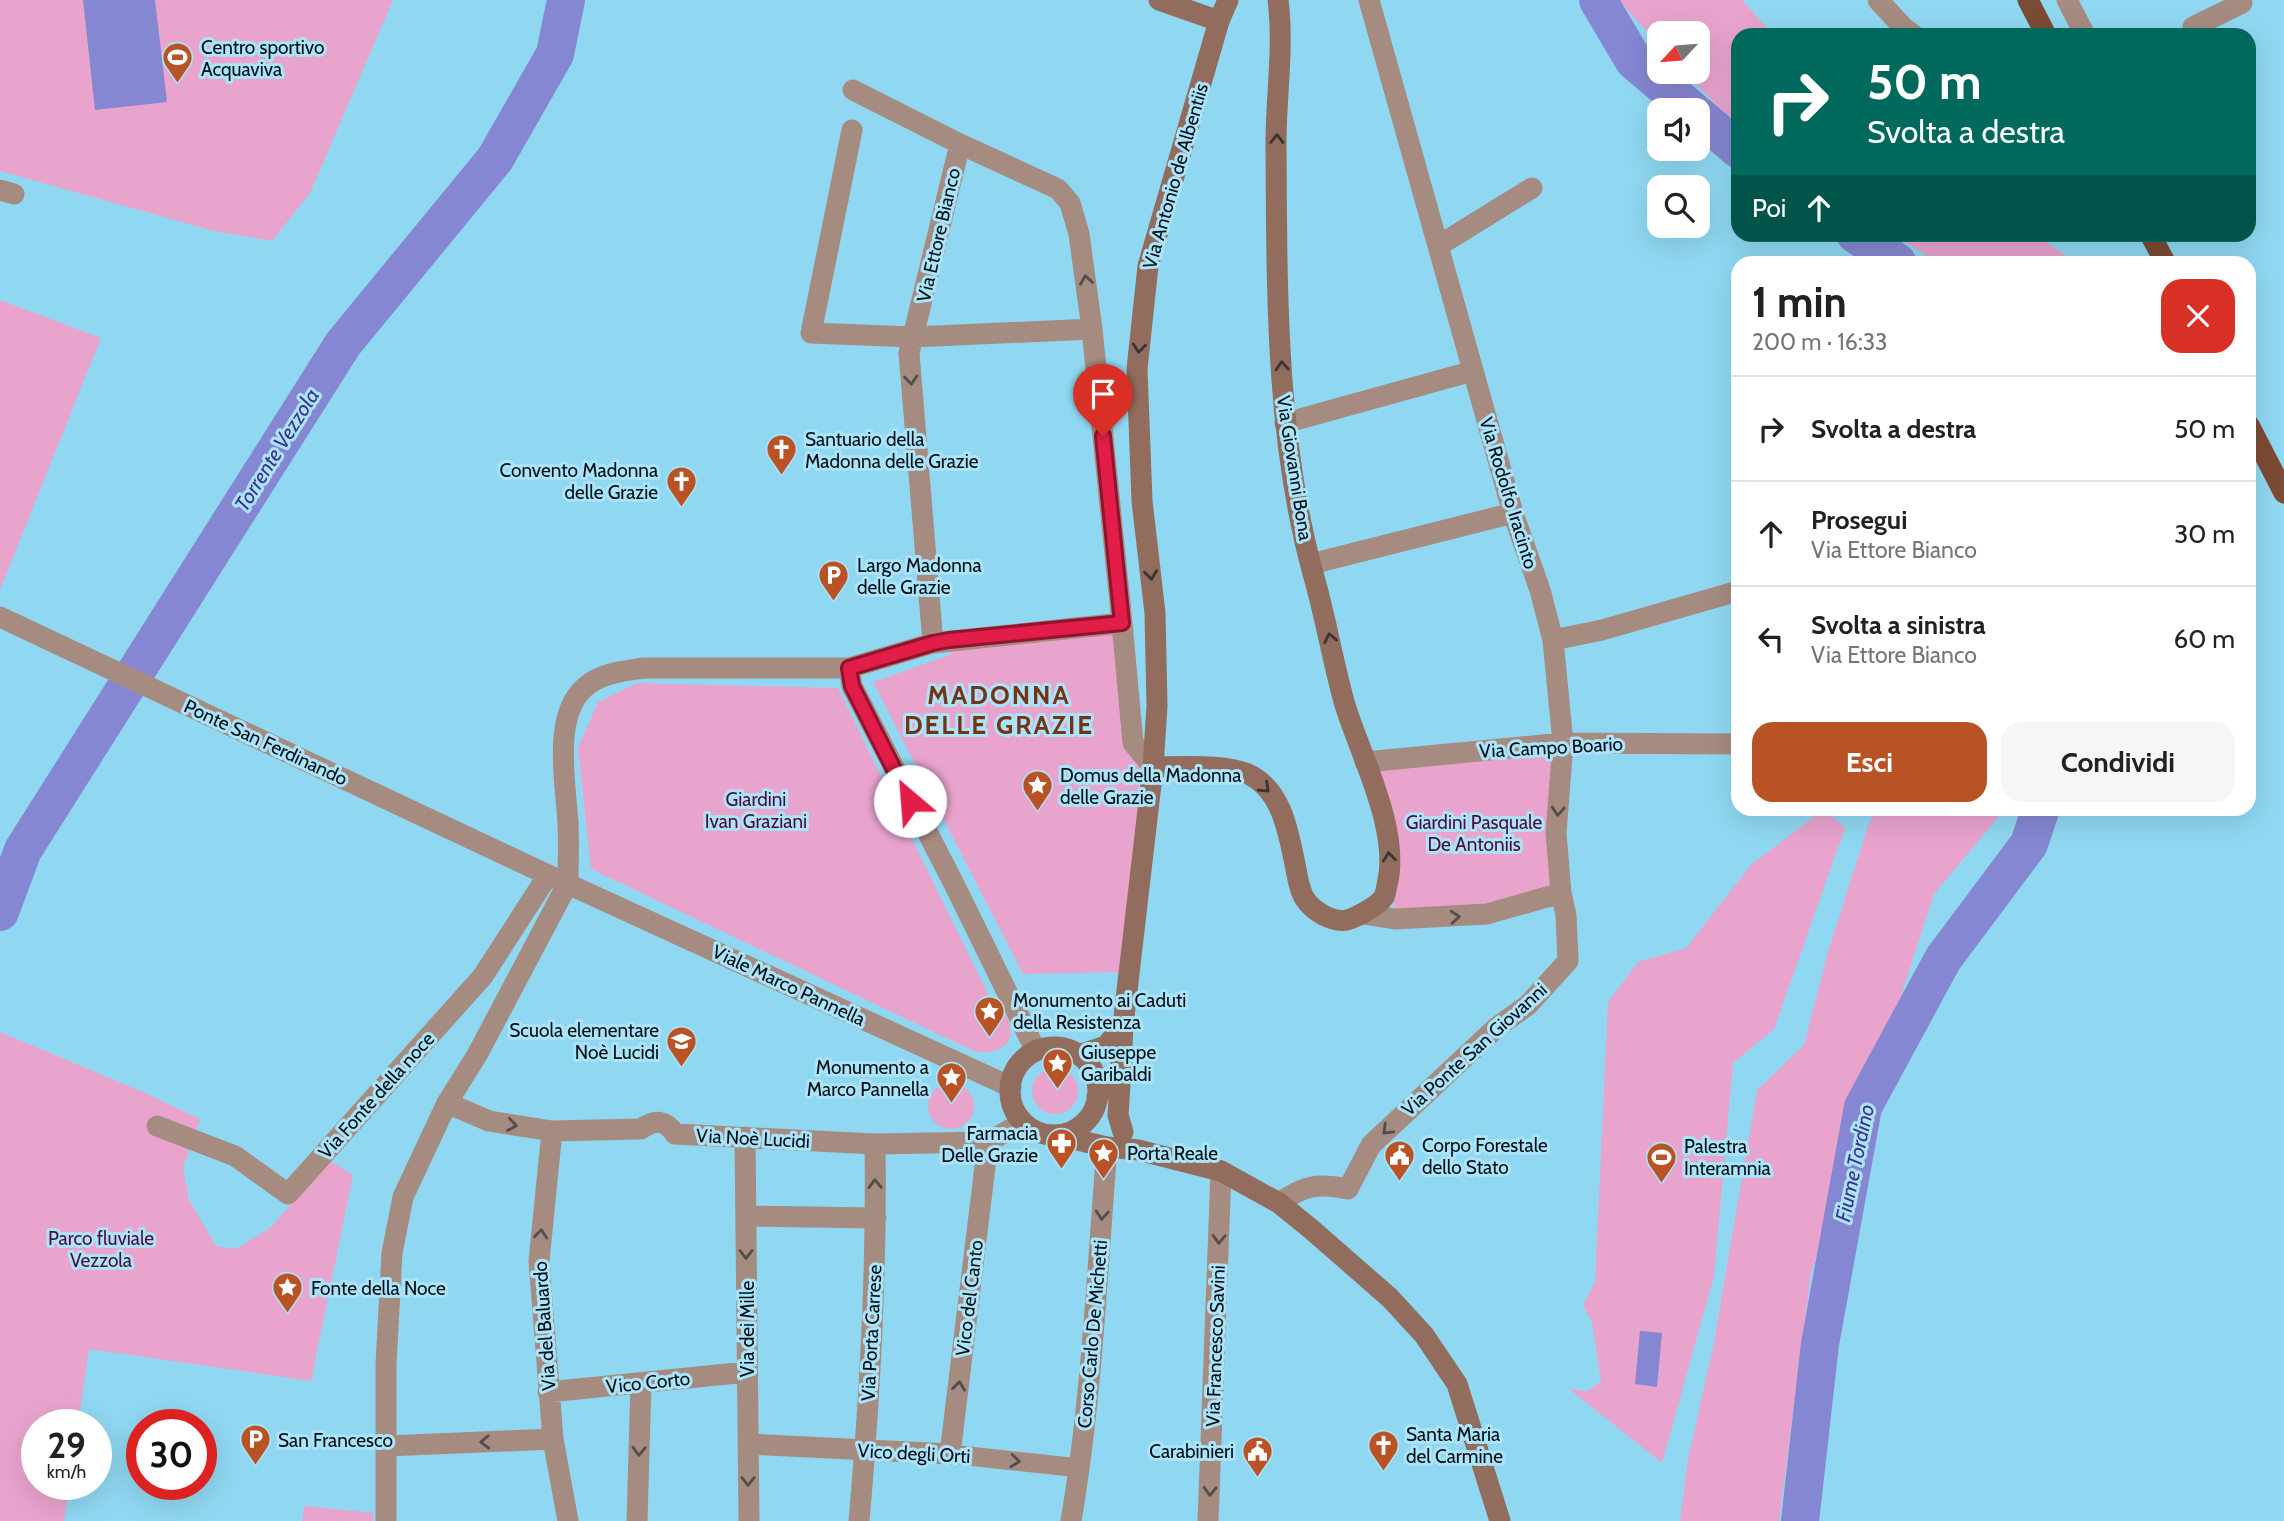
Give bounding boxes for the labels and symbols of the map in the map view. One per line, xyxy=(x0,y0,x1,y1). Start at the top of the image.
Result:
north arrow xyxy=(1647,21,1710,84)
place label: Centro sportivo Acquaviva xyxy=(201,36,324,81)
sports icon: Centro sportivo Acquaviva xyxy=(161,41,195,85)
street label: Via Antonio de Albentiis xyxy=(1138,81,1213,272)
one-way arrow xyxy=(1269,133,1284,144)
street label: Via Ettore Bianco xyxy=(912,166,965,304)
one-way arrow xyxy=(1078,275,1093,286)
one-way arrow xyxy=(1131,342,1146,354)
one-way arrow xyxy=(1275,360,1290,371)
pin xyxy=(1073,364,1133,436)
one-way arrow xyxy=(903,375,918,386)
water label: Torrente Vezzola xyxy=(229,384,324,516)
street label: Via Giovanni Bona xyxy=(1272,394,1317,542)
street label: Via Rodolfo Iracinto xyxy=(1475,415,1543,572)
place label: Santuario della Madonna delle Grazie xyxy=(805,428,979,473)
church icon: Santuario della Madonna delle Grazie xyxy=(765,433,799,477)
place label: Convento Madonna delle Grazie xyxy=(500,459,658,504)
church icon: Convento Madonna delle Grazie xyxy=(664,464,698,508)
place label: Largo Madonna delle Grazie xyxy=(857,554,982,599)
parking icon: Largo Madonna delle Grazie xyxy=(817,559,851,603)
one-way arrow xyxy=(1143,569,1158,580)
one-way arrow xyxy=(1324,632,1339,644)
district label: MADONNA DELLE GRAZIE xyxy=(904,679,1094,741)
street label: Ponte San Ferdinando xyxy=(180,695,351,790)
street label: Via Campo Boario xyxy=(1478,732,1624,763)
position arrow xyxy=(873,764,947,838)
place label: Domus della Madonna delle Grazie xyxy=(1060,764,1241,809)
place icon: Domus della Madonna delle Grazie xyxy=(1020,769,1054,813)
one-way arrow xyxy=(1257,779,1270,792)
park label: Giardini Ivan Graziani xyxy=(705,788,807,833)
one-way arrow xyxy=(1551,806,1566,817)
park label: Giardini Pasquale De Antoniis xyxy=(1406,811,1542,856)
one-way arrow xyxy=(1382,851,1397,862)
one-way arrow xyxy=(1450,910,1461,925)
street label: Viale Marco Pannella xyxy=(709,940,869,1031)
street label: Via Ponte San Giovanni xyxy=(1397,978,1552,1121)
place label: Monumento ai Caduti della Resistenza xyxy=(1013,989,1186,1034)
place icon: Monumento ai Caduti della Resistenza xyxy=(973,994,1007,1038)
place label: Scuola elementare Noè Lucidi xyxy=(509,1019,659,1064)
school or university icon: Scuola elementare Noè Lucidi xyxy=(665,1024,699,1068)
street label: Via Fonte della noce xyxy=(314,1027,439,1163)
place label: Giuseppe Garibaldi xyxy=(1081,1041,1156,1086)
place icon: Giuseppe Garibaldi xyxy=(1041,1046,1075,1090)
place label: Monumento a Marco Pannella xyxy=(807,1056,929,1101)
place icon: Monumento a Marco Pannella xyxy=(935,1061,969,1105)
water label: Fiume Tordino xyxy=(1830,1102,1879,1224)
one-way arrow xyxy=(506,1117,518,1132)
one-way arrow xyxy=(1382,1121,1395,1134)
place label: Farmacia Delle Grazie xyxy=(941,1122,1038,1167)
street label: Via Noè Lucidi xyxy=(695,1124,810,1153)
pharmacy icon: Farmacia Delle Grazie xyxy=(1044,1127,1078,1171)
place label: Corpo Forestale dello Stato xyxy=(1422,1134,1548,1179)
place label: Palestra Interamnia xyxy=(1684,1135,1771,1180)
place icon: Porta Reale xyxy=(1087,1136,1121,1180)
public building icon: Corpo Forestale dello Stato xyxy=(1382,1139,1416,1183)
sports icon: Palestra Interamnia xyxy=(1644,1140,1678,1184)
place label: Porta Reale xyxy=(1127,1142,1218,1165)
one-way arrow xyxy=(867,1178,883,1189)
one-way arrow xyxy=(1095,1210,1110,1221)
park label: Parco fluviale Vezzola xyxy=(48,1227,154,1272)
one-way arrow xyxy=(534,1229,549,1240)
one-way arrow xyxy=(1211,1234,1226,1245)
street label: Vico del Canto xyxy=(951,1239,988,1357)
street label: Corso Carlo De Michetti xyxy=(1073,1239,1112,1429)
one-way arrow xyxy=(738,1249,754,1260)
street label: Via del Baluardo xyxy=(529,1260,560,1391)
street label: Via Porta Carrese xyxy=(856,1264,887,1402)
street label: Via Francesco Savini xyxy=(1201,1265,1230,1427)
place icon: Fonte della Noce xyxy=(271,1271,305,1315)
place label: Fonte della Noce xyxy=(311,1277,446,1300)
street label: Via dei Mille xyxy=(736,1281,759,1377)
street label: Vico Corto xyxy=(605,1367,691,1398)
one-way arrow xyxy=(951,1381,966,1392)
speed limit sign: 30 xyxy=(126,1409,217,1500)
parking icon: San Francesco xyxy=(238,1423,272,1467)
place label: Santa Maria del Carmine xyxy=(1406,1423,1503,1468)
church icon: Santa Maria del Carmine xyxy=(1366,1428,1400,1472)
place label: San Francesco xyxy=(278,1429,393,1452)
one-way arrow xyxy=(479,1434,490,1449)
public building icon: Carabinieri xyxy=(1240,1434,1274,1478)
street label: Vico degli Orti xyxy=(857,1439,971,1468)
place label: Carabinieri xyxy=(1149,1440,1234,1463)
one-way arrow xyxy=(631,1446,647,1457)
one-way arrow xyxy=(1009,1453,1021,1468)
one-way arrow xyxy=(740,1477,756,1487)
one-way arrow xyxy=(1202,1486,1217,1497)

